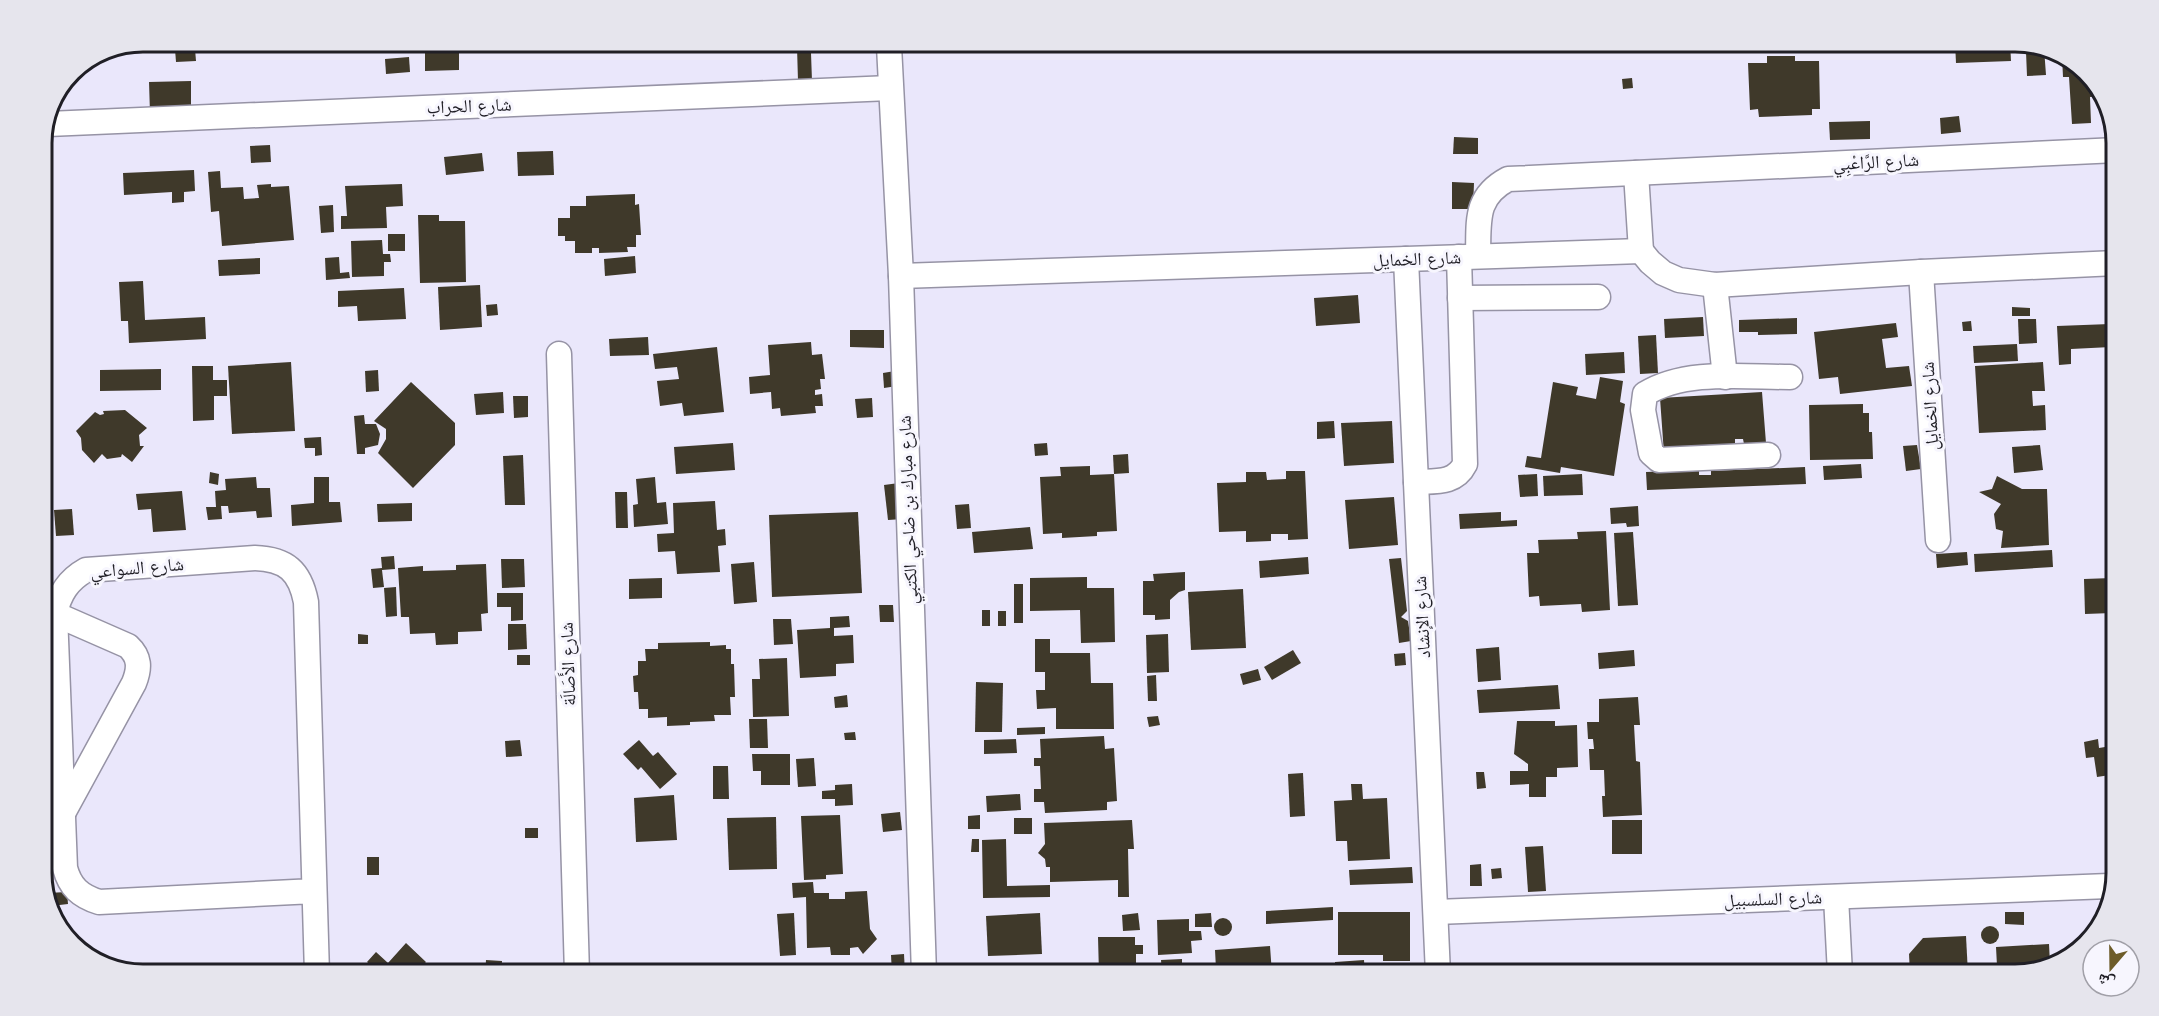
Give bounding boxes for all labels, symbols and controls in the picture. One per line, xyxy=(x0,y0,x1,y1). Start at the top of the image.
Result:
street label: شارع الحراب xyxy=(426,92,512,120)
street label: شارع الرَّاعْبِي xyxy=(1832,147,1920,179)
street label: شارع الخمايل xyxy=(1372,244,1462,274)
street label: شارع الخمايل xyxy=(1915,361,1945,451)
street label: شارع مبارك بن ضاحي الكتبي xyxy=(892,415,926,605)
street label: شارع السواعي xyxy=(89,551,185,587)
street label: شارع الإنشاد xyxy=(1407,575,1437,659)
street label: شارع الأَصَالَة xyxy=(554,622,582,706)
street label: شارع السلسبيل xyxy=(1723,884,1823,914)
north arrow xyxy=(2081,938,2141,998)
text: ش xyxy=(2094,968,2118,995)

